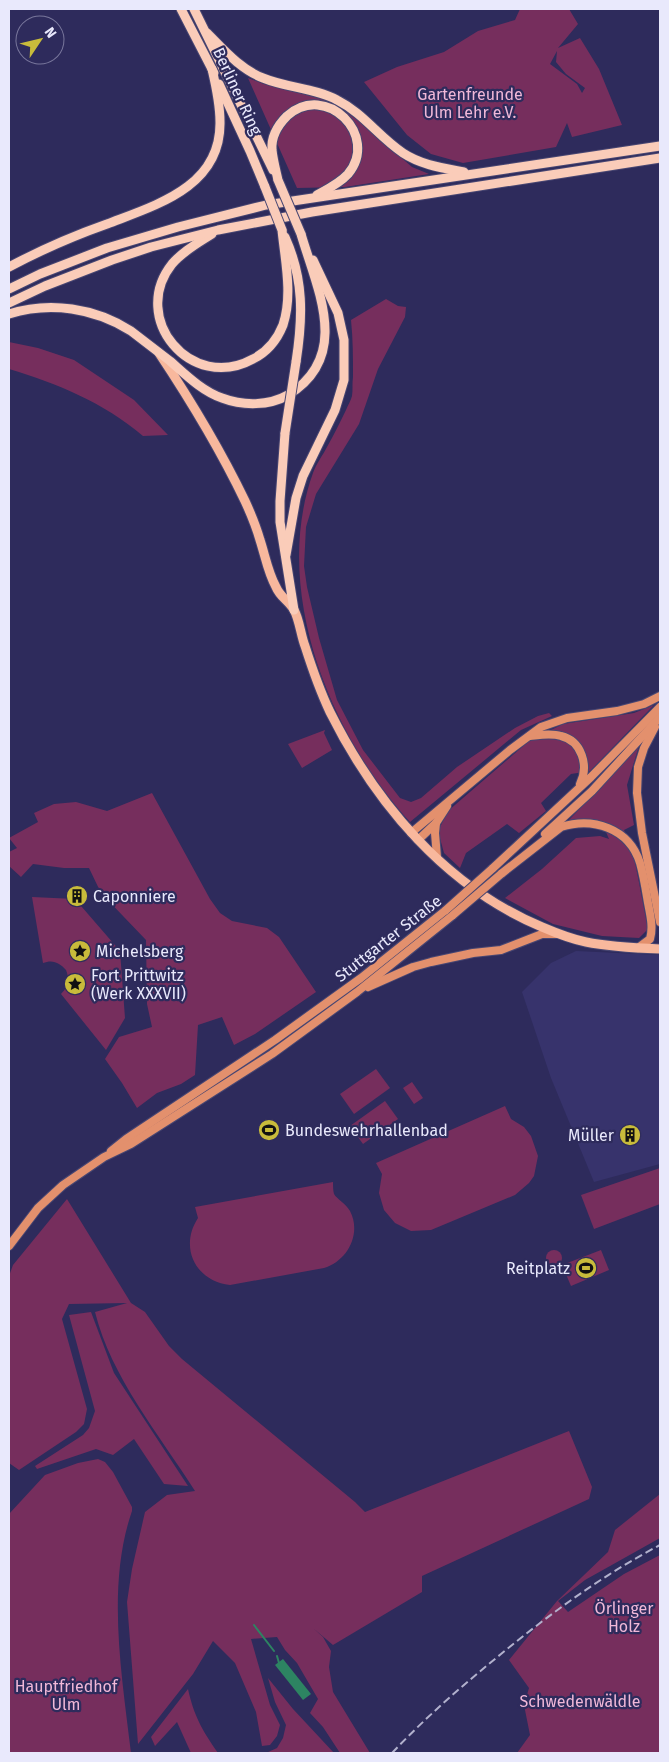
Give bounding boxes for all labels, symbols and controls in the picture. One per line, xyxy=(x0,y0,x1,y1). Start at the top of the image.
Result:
north arrow xyxy=(15,15,65,65)
text: N xyxy=(41,24,60,42)
street label: Berliner Ring xyxy=(209,44,266,139)
park label: Gartenfreunde Ulm Lehr e.V. xyxy=(417,85,523,122)
building icon: Caponniere xyxy=(65,884,89,908)
place label: Caponniere xyxy=(93,887,176,906)
street label: Stuttgarter Straße xyxy=(331,891,445,986)
place icon: Michelsberg xyxy=(68,939,92,963)
place label: Michelsberg xyxy=(96,942,184,961)
place label: Fort Prittwitz (Werk XXXVII) xyxy=(91,966,186,1003)
place icon: Fort Prittwitz (Werk XXXVII) xyxy=(63,972,87,996)
sports icon: Bundeswehrhallenbad xyxy=(257,1118,281,1142)
place label: Bundeswehrhallenbad xyxy=(285,1121,448,1140)
building icon: Müller xyxy=(618,1123,642,1147)
place label: Müller xyxy=(568,1126,615,1145)
sports icon: Reitplatz xyxy=(574,1256,598,1280)
place label: Reitplatz xyxy=(506,1259,570,1278)
park label: Örlinger Holz xyxy=(595,1599,654,1636)
park label: Hauptfriedhof Ulm xyxy=(15,1677,119,1714)
park label: Schwedenwäldle xyxy=(520,1692,640,1711)

